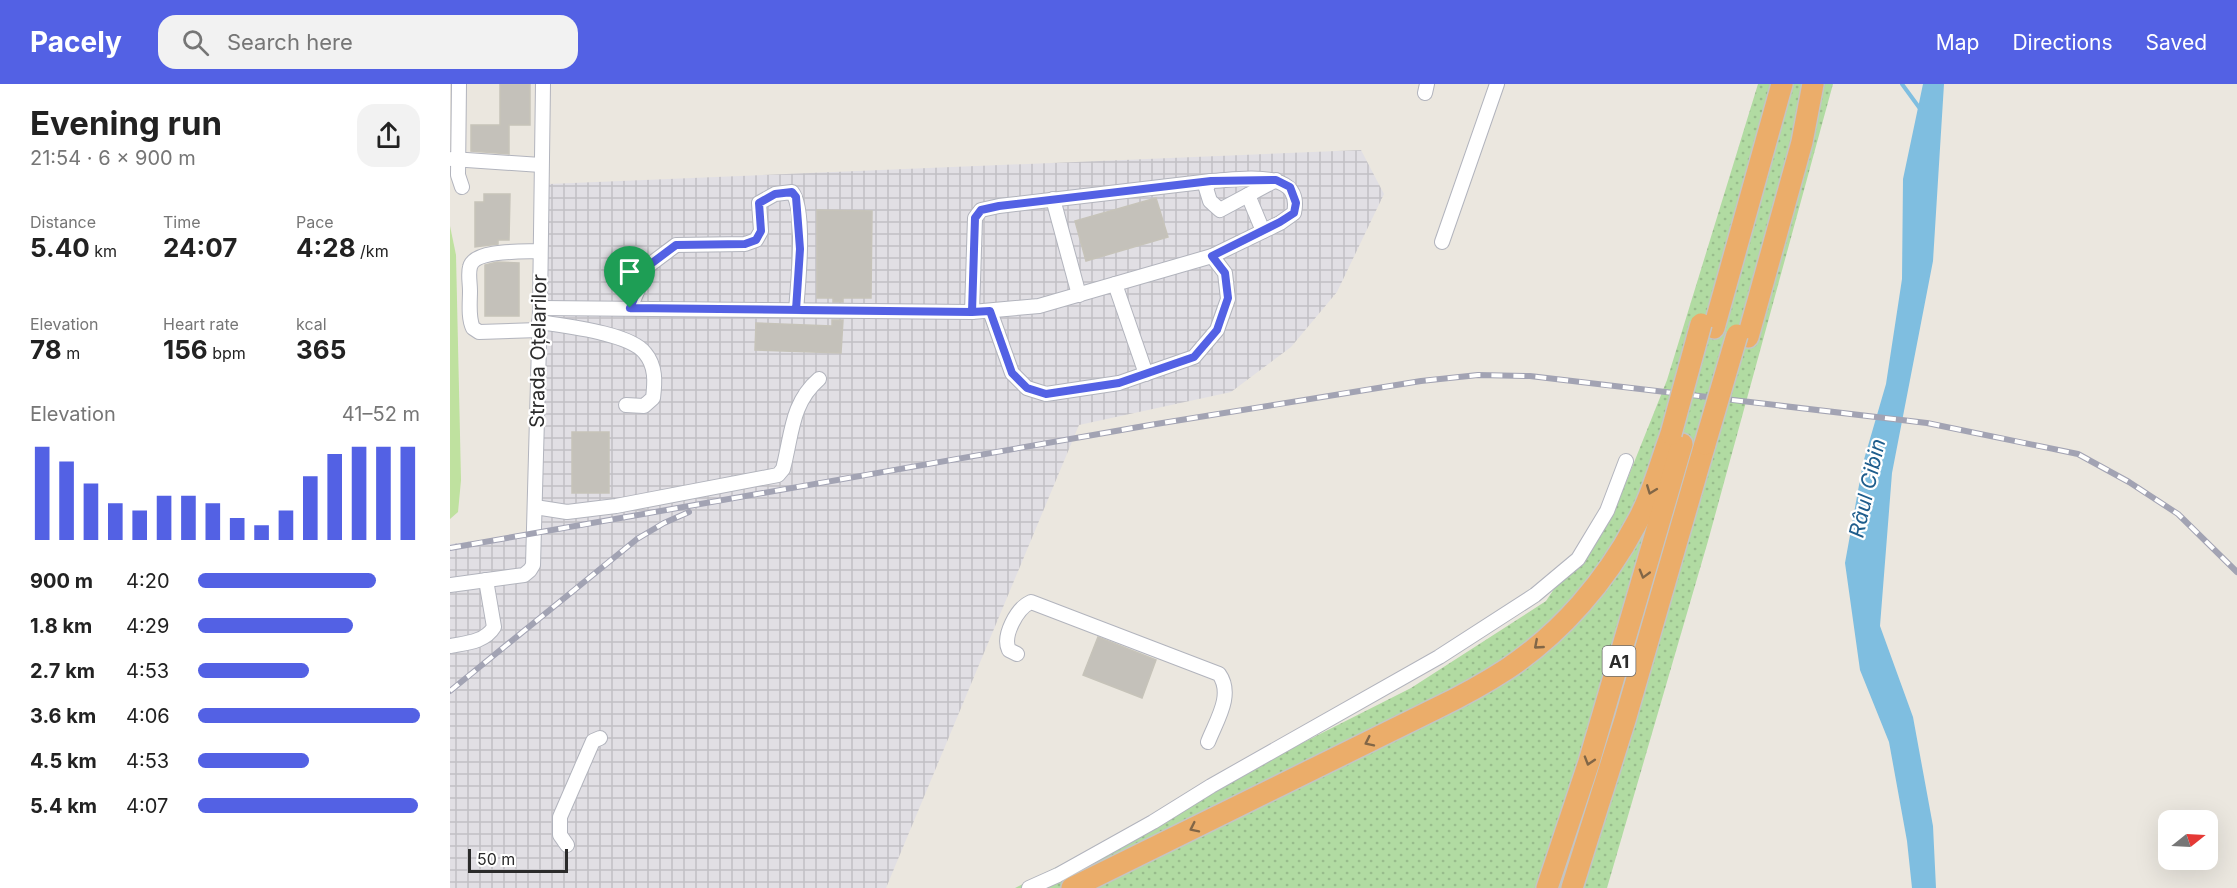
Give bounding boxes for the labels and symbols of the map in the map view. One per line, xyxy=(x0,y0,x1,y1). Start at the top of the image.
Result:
pin xyxy=(604,246,655,308)
street label: Strada Oțelarilor xyxy=(525,274,551,428)
water label: Râul Cibin xyxy=(1844,436,1890,540)
one-way arrow xyxy=(1646,483,1658,494)
one-way arrow xyxy=(1639,568,1651,579)
one-way arrow xyxy=(1534,638,1544,649)
road number: A1 xyxy=(1602,646,1636,676)
one-way arrow xyxy=(1364,735,1375,747)
one-way arrow xyxy=(1584,755,1597,766)
north arrow xyxy=(2158,810,2218,870)
one-way arrow xyxy=(1189,821,1200,833)
scale bar xyxy=(468,846,568,874)

